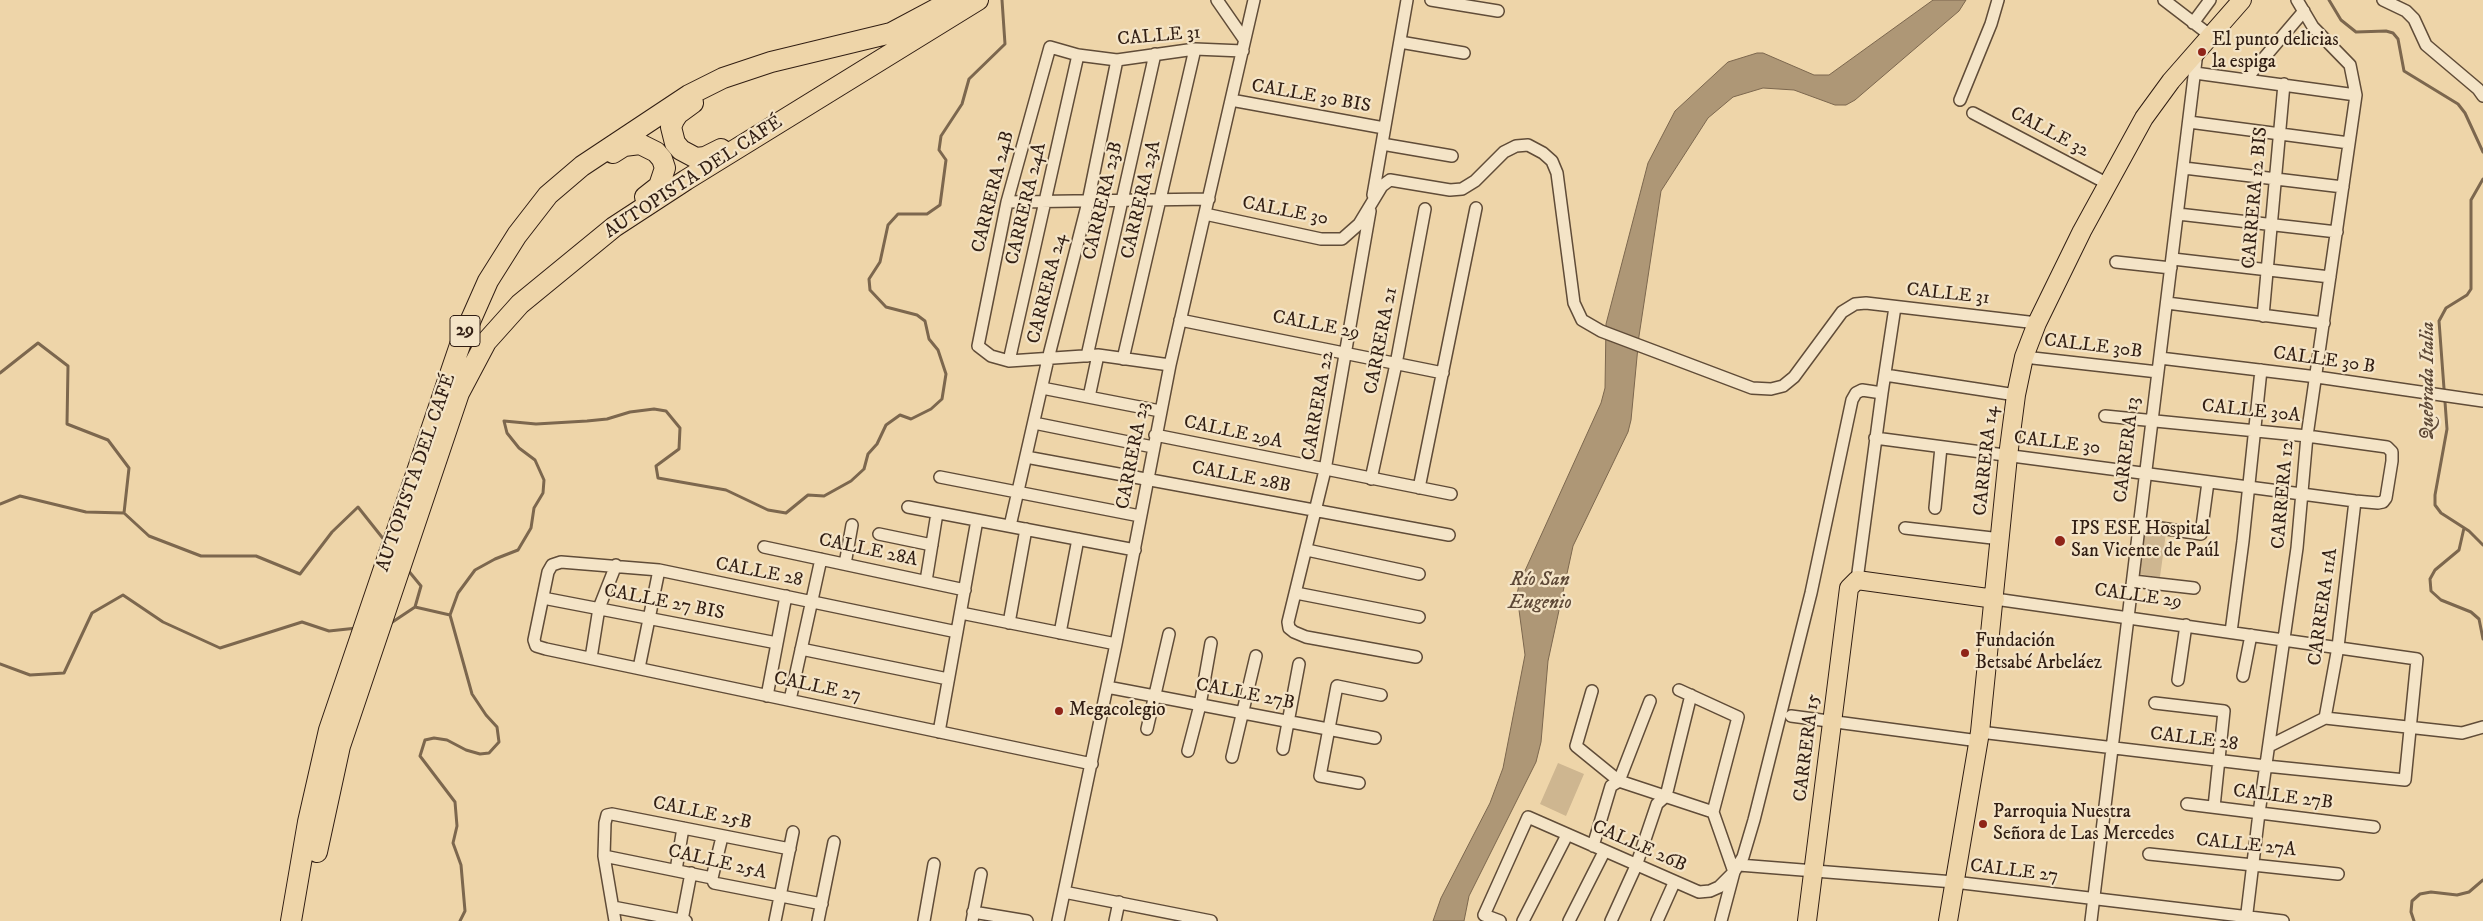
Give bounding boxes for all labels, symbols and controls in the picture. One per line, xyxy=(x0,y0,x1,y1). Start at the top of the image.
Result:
street label: CALLE 31 xyxy=(1116,22,1202,52)
place label: El punto delicias la espiga xyxy=(2212,30,2339,74)
marker: El punto delicias la espiga xyxy=(2196,46,2208,58)
street label: CALLE 30 BIS xyxy=(1250,75,1372,119)
street label: CALLE 32 xyxy=(2006,103,2092,163)
street label: AUTOPISTA DEL CAFÉ xyxy=(601,112,787,244)
street label: CARRERA 12 BIS xyxy=(2238,126,2274,270)
street label: CARRERA 24B xyxy=(968,129,1020,255)
street label: CARRERA 23A xyxy=(1117,139,1167,261)
street label: CARRERA 23B xyxy=(1079,140,1129,262)
street label: CARRERA 24A xyxy=(1002,141,1052,267)
street label: CALLE 30 xyxy=(1240,193,1330,231)
street label: CARRERA 24 xyxy=(1023,232,1073,346)
street label: CALLE 31 xyxy=(1905,279,1991,311)
street label: CARRERA 21 xyxy=(1360,286,1404,396)
street label: CALLE 29 xyxy=(1270,306,1362,346)
road number: 29 xyxy=(450,316,480,346)
water label: Quebrada Italia xyxy=(2417,321,2441,441)
street label: CALLE 30B xyxy=(2042,330,2144,364)
street label: CALLE 30 B xyxy=(2271,343,2377,379)
street label: CARRERA 22 xyxy=(1298,349,1340,463)
street label: AUTOPISTA DEL CAFÉ xyxy=(372,371,462,575)
street label: CALLE 30A xyxy=(2201,395,2301,429)
street label: CARRERA 13 xyxy=(2110,396,2146,504)
street label: CARRERA 23 xyxy=(1112,400,1156,512)
street label: CARRERA 14 xyxy=(1970,405,2004,517)
street label: CALLE 29A xyxy=(1181,411,1285,455)
street label: CALLE 30 xyxy=(2012,427,2102,461)
street label: CARRERA 12 xyxy=(2268,440,2300,550)
street label: CALLE 28B xyxy=(1189,457,1293,499)
place label: IPS ESE Hospital San Vicente de Paúl xyxy=(2071,519,2219,563)
street label: CALLE 28A xyxy=(816,529,920,573)
marker: IPS ESE Hospital San Vicente de Paúl xyxy=(2053,534,2067,548)
street label: CARRERA 11A xyxy=(2304,547,2344,667)
street label: CALLE 28 xyxy=(713,553,805,593)
water label: Río San Eugenio xyxy=(1508,569,1572,616)
street label: CALLE 27 BIS xyxy=(602,580,726,626)
street label: CALLE 29 xyxy=(2093,580,2183,614)
place label: Fundación Betsabé Arbeláez xyxy=(1975,631,2102,675)
marker: Fundación Betsabé Arbeláez xyxy=(1959,647,1971,659)
street label: CALLE 27 xyxy=(771,668,863,708)
street label: CALLE 27B xyxy=(1193,674,1297,716)
street label: CARRERA 15 xyxy=(1790,693,1826,803)
place label: Megacolegio xyxy=(1069,700,1166,722)
marker: Megacolegio xyxy=(1053,705,1065,717)
street label: CALLE 28 xyxy=(2149,723,2239,757)
street label: CALLE 27B xyxy=(2232,781,2334,815)
street label: CALLE 25B xyxy=(651,792,753,836)
place label: Parroquia Nuestra Señora de Las Mercedes xyxy=(1993,802,2174,846)
street label: CALLE 26B xyxy=(1588,816,1690,878)
marker: Parroquia Nuestra Señora de Las Mercedes xyxy=(1977,818,1989,830)
street label: CALLE 27A xyxy=(2195,829,2297,863)
street label: CALLE 25A xyxy=(666,841,768,885)
street label: CALLE 27 xyxy=(1969,855,2059,889)

